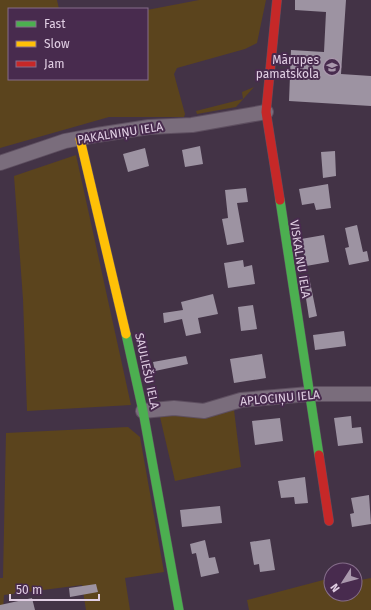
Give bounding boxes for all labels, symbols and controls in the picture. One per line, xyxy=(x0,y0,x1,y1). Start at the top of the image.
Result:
legend xyxy=(8,8,148,80)
text: Fast xyxy=(44,17,66,31)
text: Slow xyxy=(44,37,70,51)
place label: Mārupes pamatskola xyxy=(256,53,319,81)
text: Jam xyxy=(44,57,64,71)
school or university icon: Mārupes pamatskola xyxy=(322,57,342,77)
street label: PAKALNIŅU IELA xyxy=(76,119,164,148)
street label: VISKALNU IELA xyxy=(287,219,313,299)
street label: SAULIEŠU IELA xyxy=(132,331,163,410)
street label: APLOCIŅU IELA xyxy=(240,388,321,409)
north arrow xyxy=(323,562,363,602)
scale bar xyxy=(10,576,99,602)
text: N xyxy=(328,581,343,594)
text: 50 m xyxy=(16,583,42,597)

